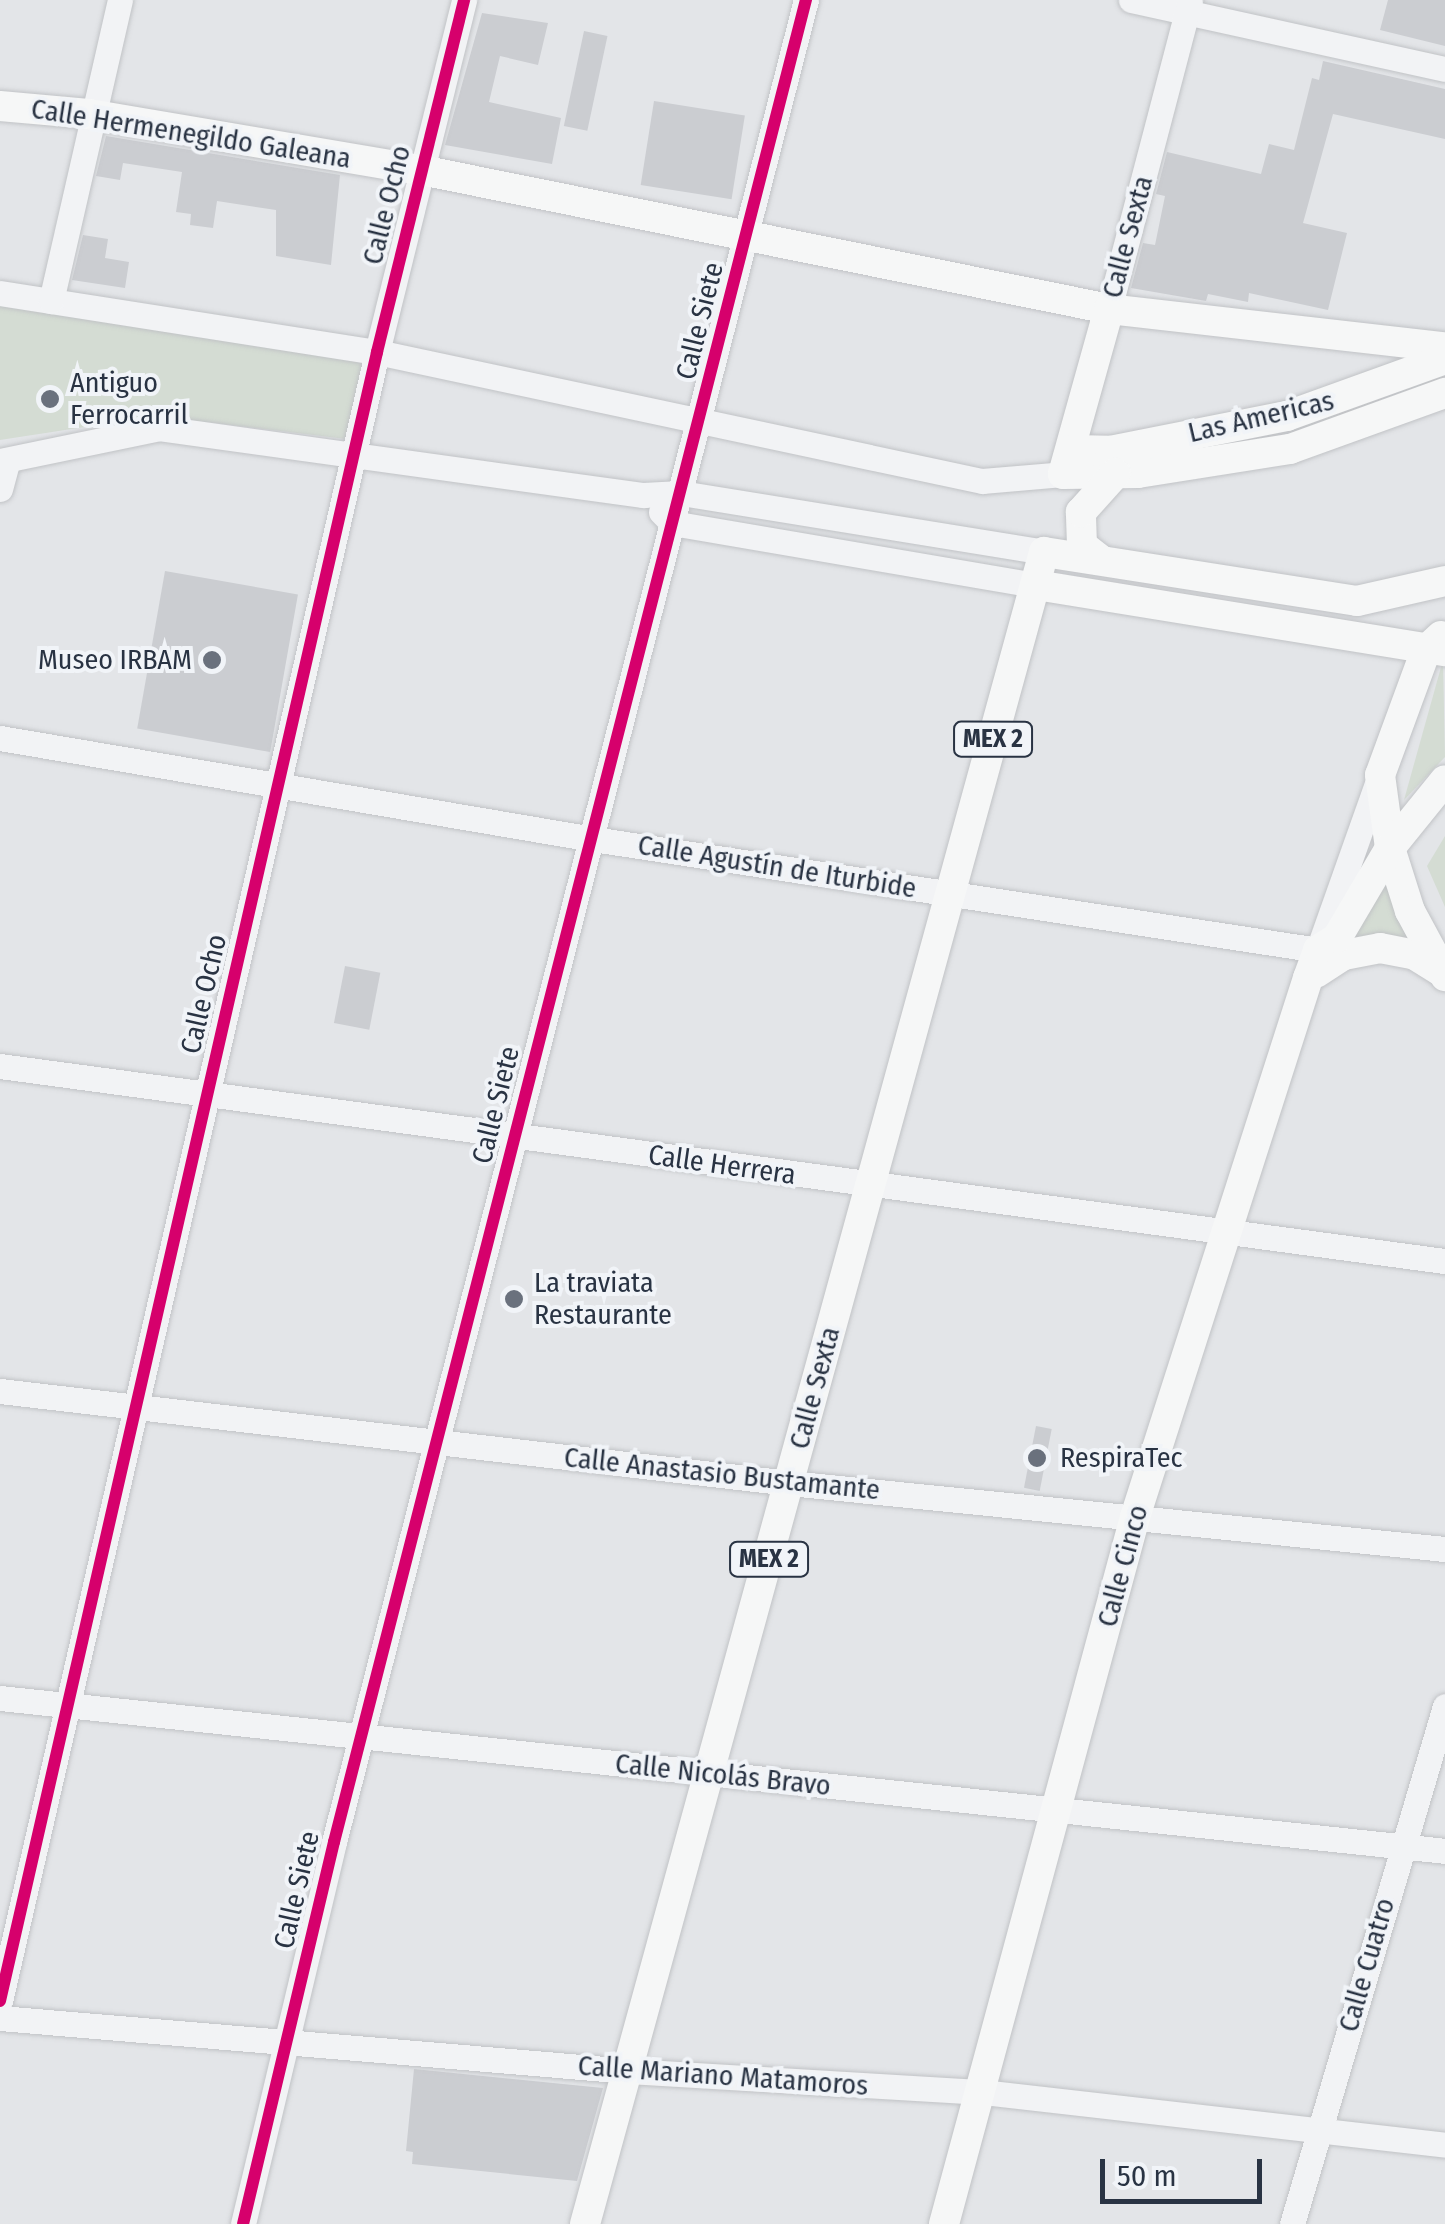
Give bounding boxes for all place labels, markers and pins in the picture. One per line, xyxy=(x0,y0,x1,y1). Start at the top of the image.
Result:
place label: Antiguo Ferrocarril xyxy=(70,366,188,432)
marker: Antiguo Ferrocarril xyxy=(39,388,61,410)
place label: Museo IRBAM xyxy=(38,643,192,677)
marker: Museo IRBAM xyxy=(201,649,223,671)
place label: La traviata Restaurante xyxy=(534,1266,672,1332)
marker: La traviata Restaurante xyxy=(503,1288,525,1310)
place label: RespiraTec xyxy=(1060,1441,1182,1475)
marker: RespiraTec xyxy=(1024,1445,1050,1471)

